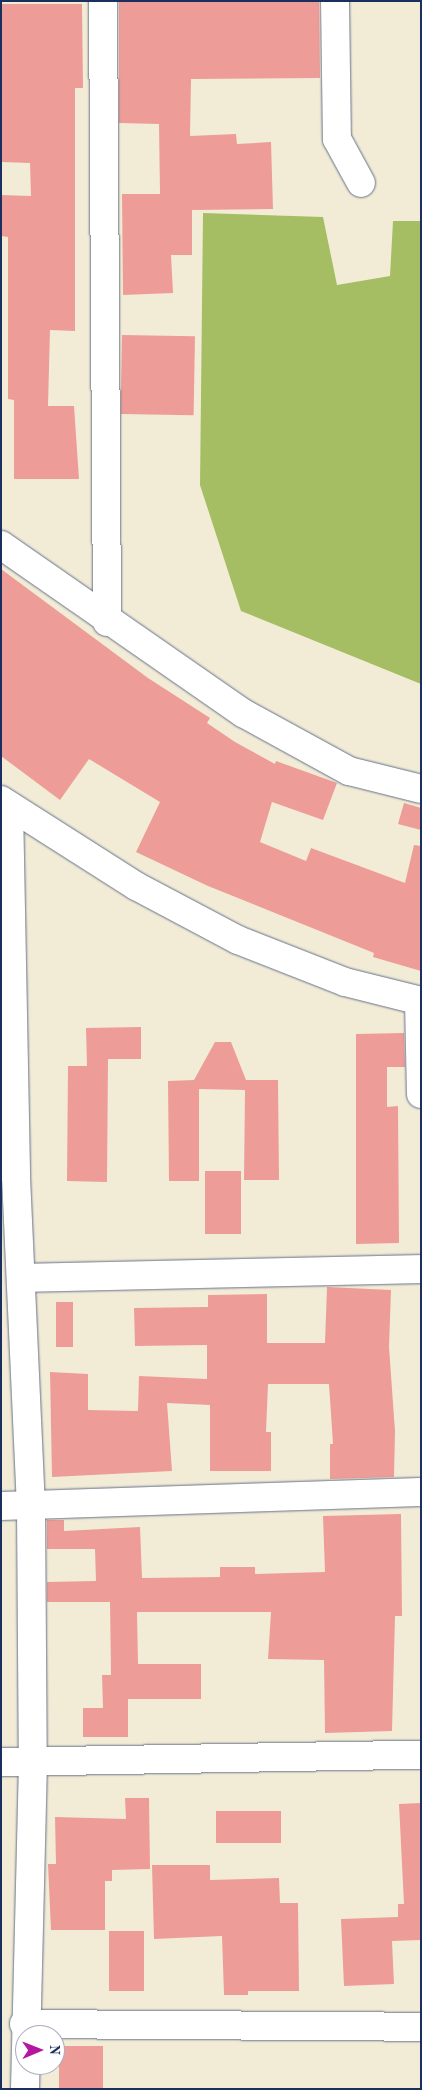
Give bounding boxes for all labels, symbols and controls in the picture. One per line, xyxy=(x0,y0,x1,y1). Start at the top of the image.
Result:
north arrow xyxy=(15,2025,65,2075)
text: N xyxy=(47,2044,61,2055)

